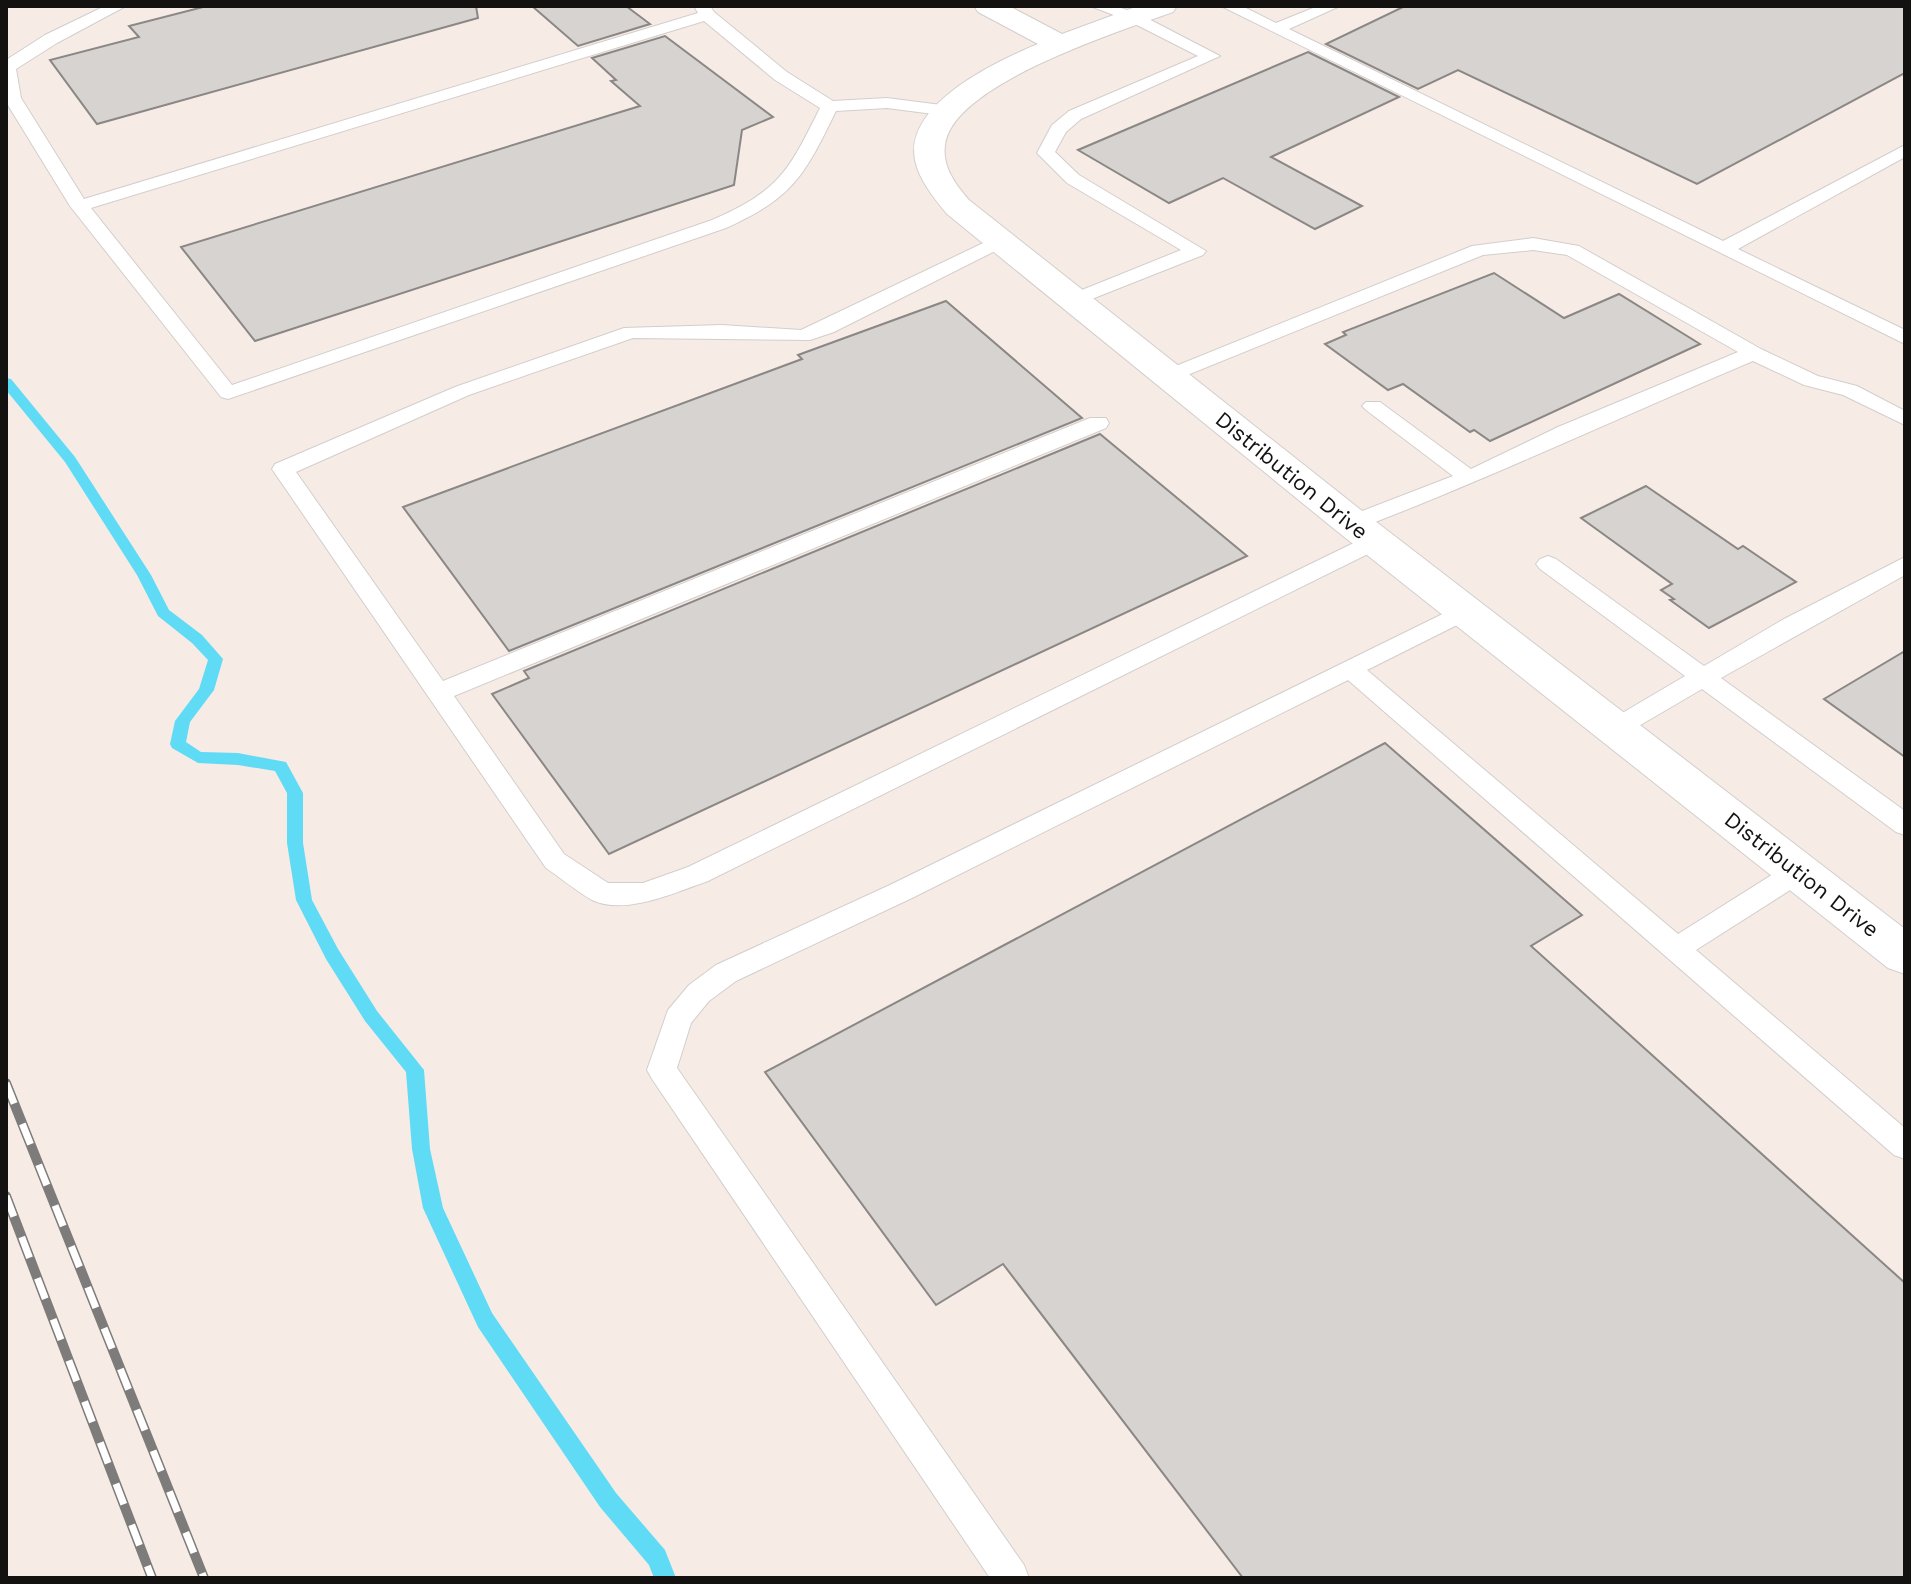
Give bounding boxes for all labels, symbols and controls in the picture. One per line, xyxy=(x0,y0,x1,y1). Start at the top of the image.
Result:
street label: Distribution Drive xyxy=(1210,406,1373,544)
street label: Distribution Drive xyxy=(1720,806,1884,942)

